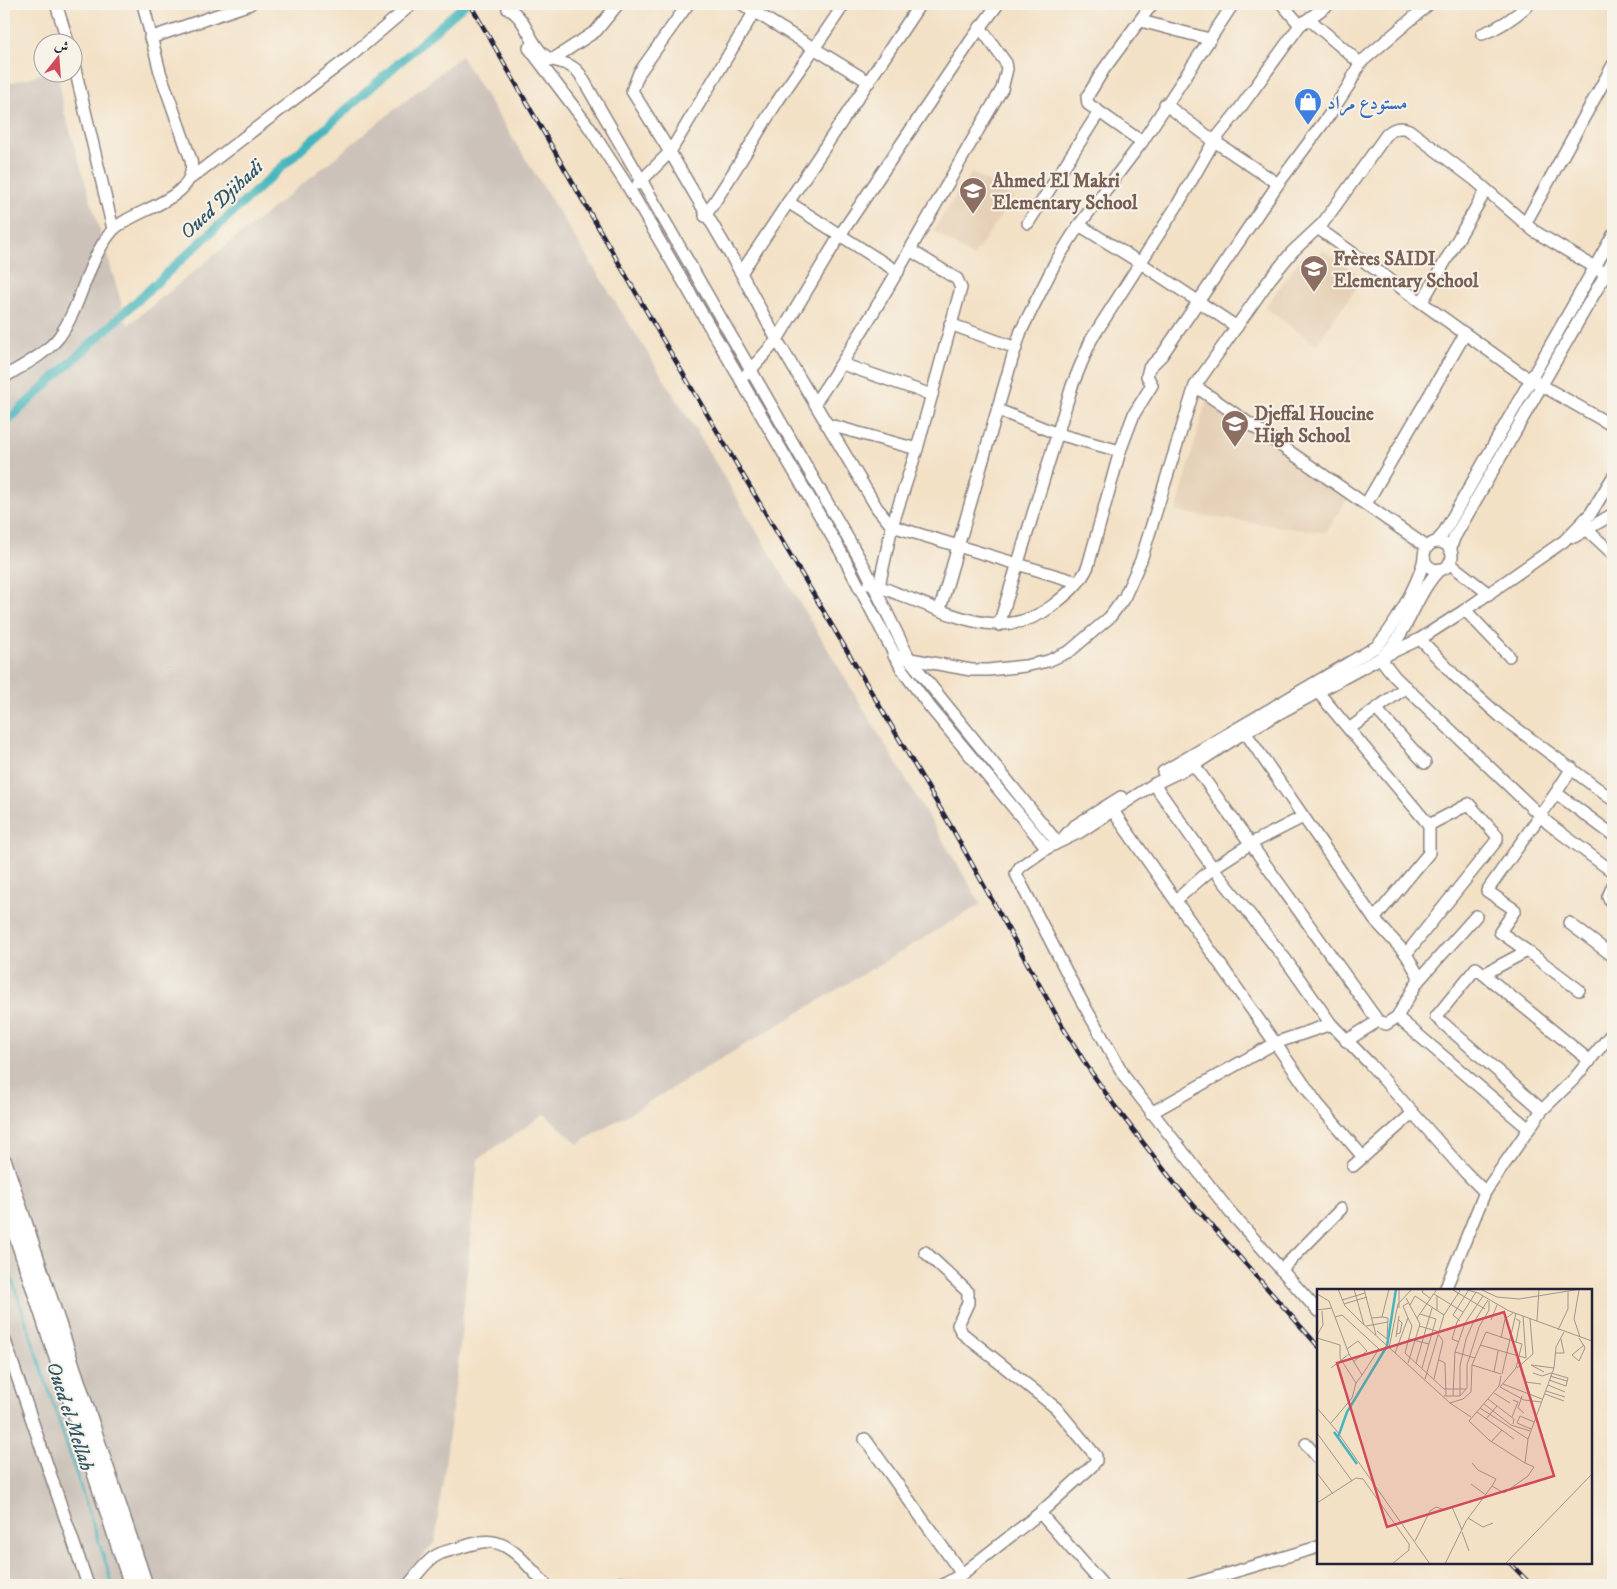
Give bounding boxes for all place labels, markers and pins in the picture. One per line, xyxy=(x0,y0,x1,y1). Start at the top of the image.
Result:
shop icon: مستودع مراد xyxy=(1293,87,1323,126)
place label: مستودع مراد xyxy=(1327,92,1408,118)
place label: Ahmed El Makri Elementary School xyxy=(991,170,1138,215)
school or university icon: Ahmed El Makri Elementary School xyxy=(958,176,988,215)
place label: Frères SAIDI Elementary School xyxy=(1333,248,1479,293)
school or university icon: Frères SAIDI Elementary School xyxy=(1299,254,1329,293)
place label: Djeffal Houcine High School xyxy=(1254,403,1374,448)
school or university icon: Djeffal Houcine High School xyxy=(1220,409,1250,448)

